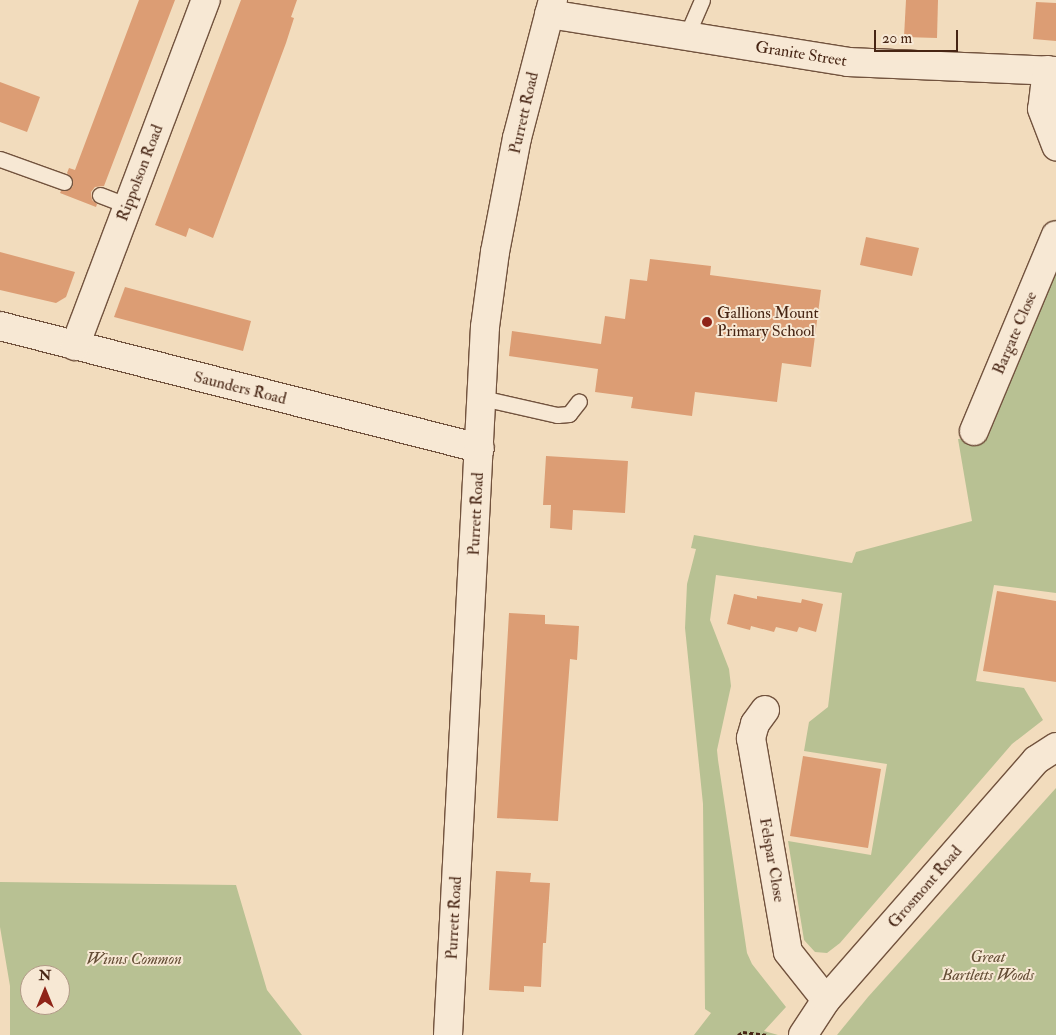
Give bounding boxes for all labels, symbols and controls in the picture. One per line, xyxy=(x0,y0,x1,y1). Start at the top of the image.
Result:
scale bar xyxy=(876,20,960,52)
text: 20 m xyxy=(882,29,912,48)
street label: Granite Street xyxy=(754,37,848,71)
street label: Purrett Road xyxy=(505,70,543,156)
street label: Rippolson Road xyxy=(113,122,167,224)
street label: Bargate Close xyxy=(989,289,1041,377)
place label: Gallions Mount Primary School xyxy=(717,303,819,341)
marker: Gallions Mount Primary School xyxy=(701,316,713,328)
street label: Saunders Road xyxy=(192,367,288,409)
street label: Purrett Road xyxy=(464,472,488,556)
street label: Felspar Close xyxy=(755,816,789,904)
street label: Grosmont Road xyxy=(884,842,966,932)
street label: Purrett Road xyxy=(442,876,466,960)
park label: Great Bartletts Woods xyxy=(942,947,1034,985)
park label: Winns Common xyxy=(86,949,182,969)
north arrow xyxy=(20,965,70,1015)
text: N xyxy=(39,967,51,984)

